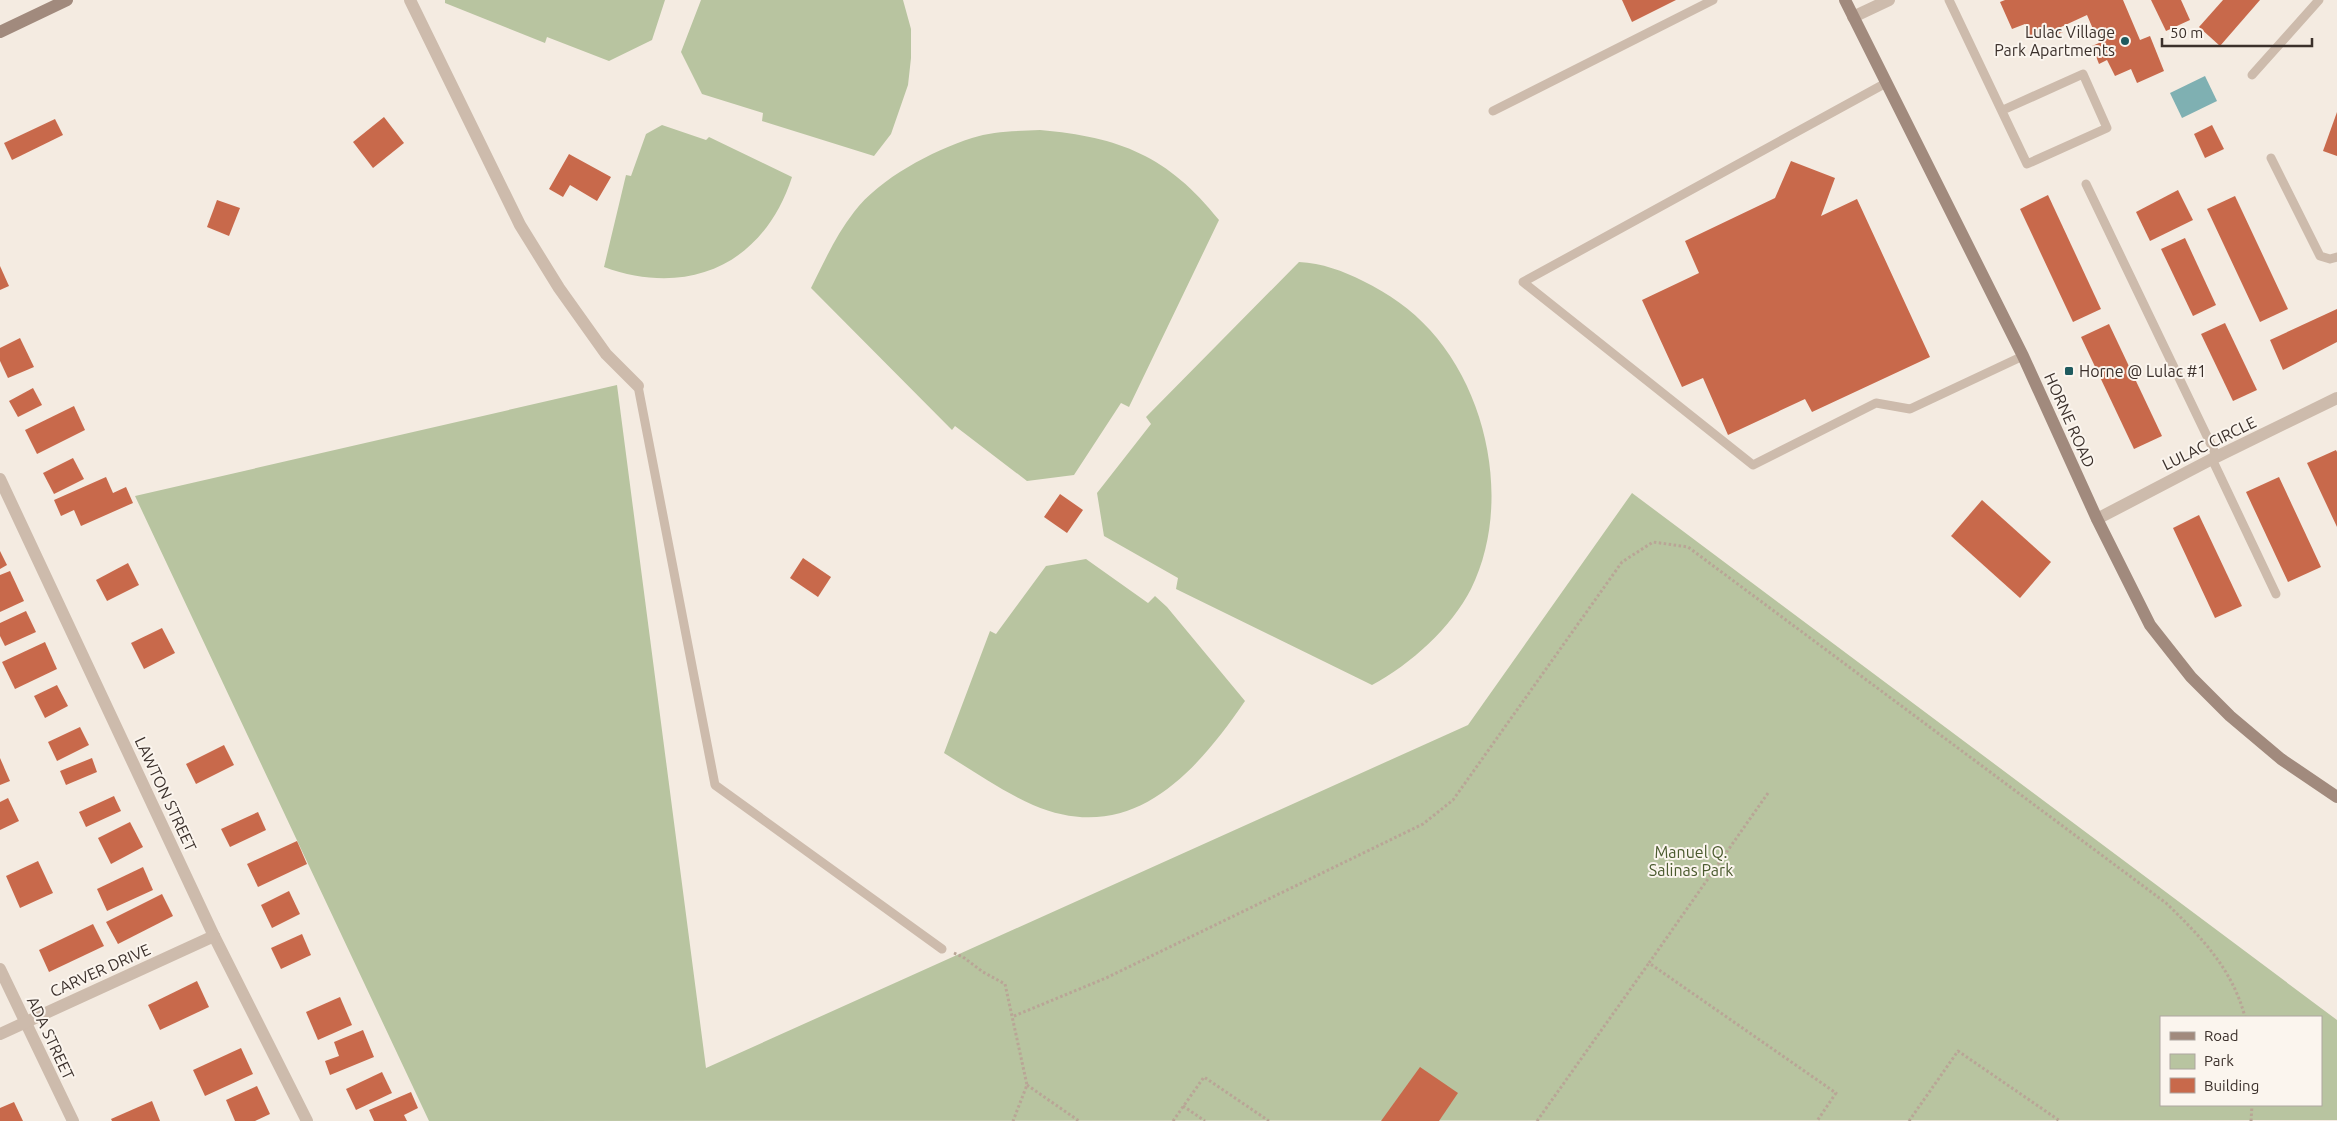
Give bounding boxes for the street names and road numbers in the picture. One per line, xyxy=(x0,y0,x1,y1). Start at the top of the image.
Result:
street label: HORNE ROAD xyxy=(2041,370,2099,470)
street label: LULAC CIRCLE xyxy=(2159,413,2259,473)
street label: LAWTON STREET xyxy=(132,734,200,854)
street label: CARVER DRIVE xyxy=(47,940,153,1000)
street label: ADA STREET xyxy=(24,994,78,1083)

